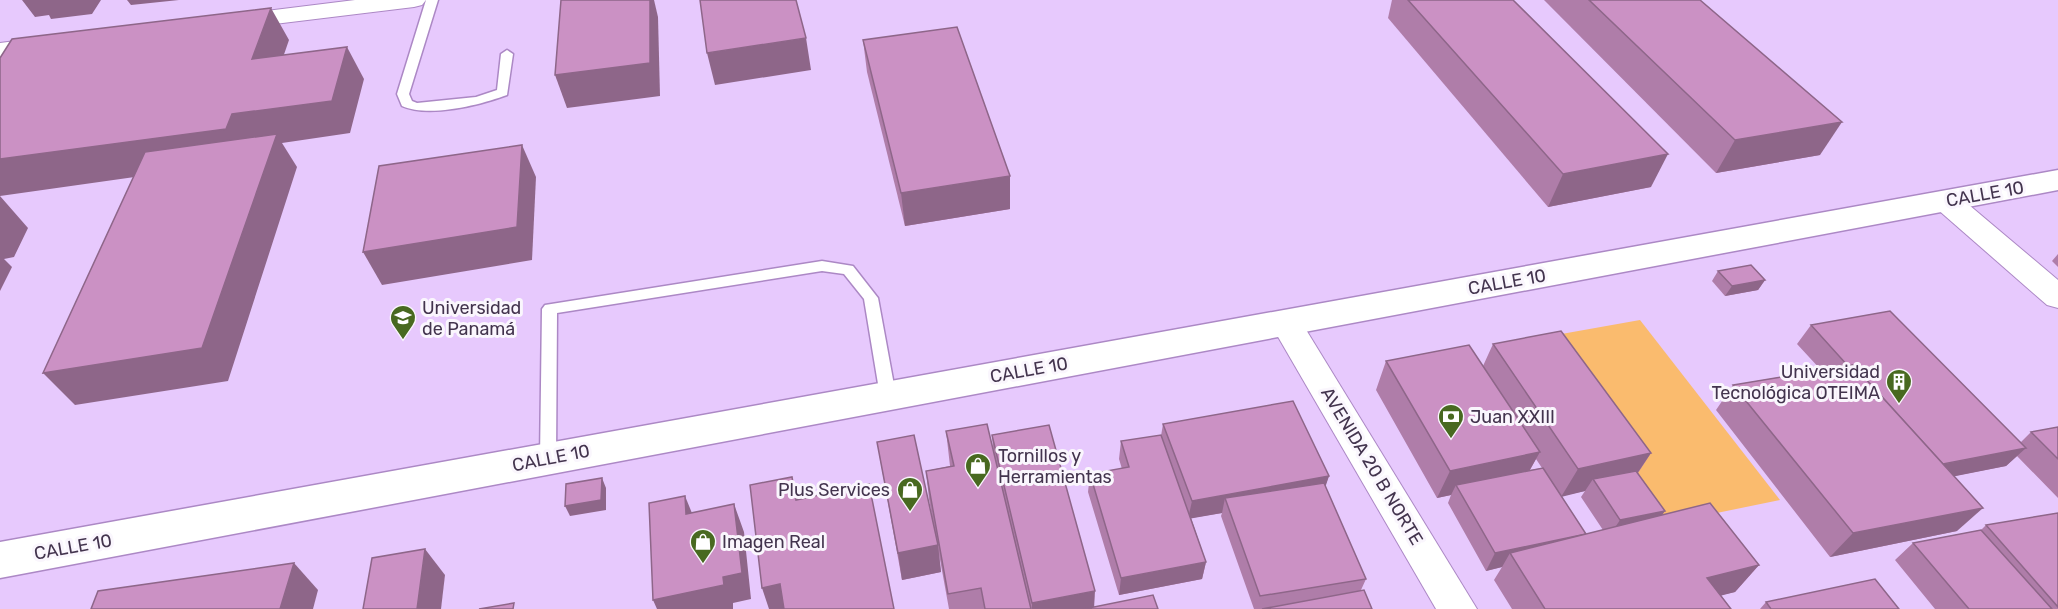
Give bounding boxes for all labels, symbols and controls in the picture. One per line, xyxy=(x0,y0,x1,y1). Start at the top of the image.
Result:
street label: CALLE 10 xyxy=(1944,176,2026,212)
street label: CALLE 10 xyxy=(1466,264,1548,300)
place label: Universidad de Panamá xyxy=(422,297,521,340)
school or university icon: Universidad de Panamá xyxy=(388,303,418,341)
street label: CALLE 10 xyxy=(988,352,1070,388)
place label: Universidad Tecnológica OTEIMA xyxy=(1711,361,1880,404)
building icon: Universidad Tecnológica OTEIMA xyxy=(1884,367,1914,405)
street label: AVENIDA 20 B NORTE xyxy=(1316,383,1428,549)
bank icon: Juan XXIII xyxy=(1436,402,1466,440)
place label: Juan XXIII xyxy=(1470,406,1555,428)
street label: CALLE 10 xyxy=(510,440,592,476)
place label: Tornillos y Herramientas xyxy=(998,445,1112,488)
shop icon: Tornillos y Herramientas xyxy=(963,451,993,489)
shop icon: Plus Services xyxy=(895,475,925,513)
place label: Plus Services xyxy=(778,479,890,501)
shop icon: Imagen Real xyxy=(688,527,718,565)
street label: CALLE 10 xyxy=(32,529,114,565)
place label: Imagen Real xyxy=(722,531,825,553)

